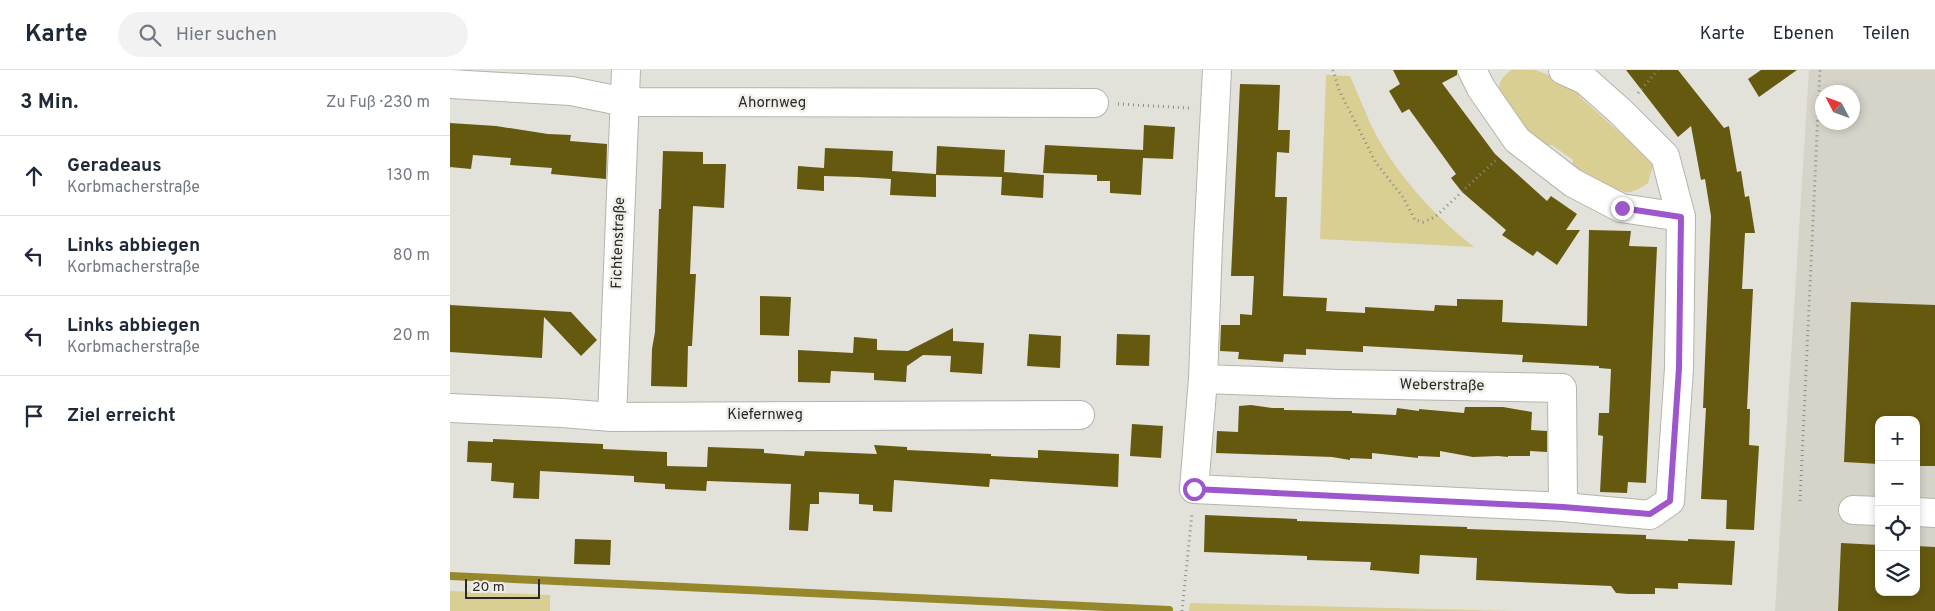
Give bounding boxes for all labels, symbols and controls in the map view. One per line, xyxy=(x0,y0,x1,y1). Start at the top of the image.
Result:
search box xyxy=(118,12,468,57)
text: Karte xyxy=(25,20,88,50)
icon: search xyxy=(136,21,164,49)
text: Hier suchen xyxy=(176,23,277,47)
text: Karte xyxy=(1700,23,1745,46)
text: Ebenen xyxy=(1773,23,1834,46)
text: Teilen xyxy=(1862,23,1910,46)
north arrow xyxy=(1815,85,1860,130)
text: 3 Min. xyxy=(20,89,78,116)
text: Zu Fuß · 230 m xyxy=(326,93,430,113)
street label: Ahornweg xyxy=(738,94,806,113)
text: Geradeaus xyxy=(67,154,162,178)
icon: ahead xyxy=(20,162,48,190)
text: 130 m xyxy=(387,166,430,186)
text: Korbmacherstraße xyxy=(67,178,200,198)
street label: Fichtenstraße xyxy=(608,197,630,289)
route end xyxy=(1611,197,1634,220)
text: Links abbiegen xyxy=(67,234,200,258)
icon: left xyxy=(20,242,48,270)
text: 80 m xyxy=(393,246,430,266)
text: Korbmacherstraße xyxy=(67,258,200,278)
text: Links abbiegen xyxy=(67,314,200,338)
icon: left xyxy=(20,322,48,350)
text: 20 m xyxy=(393,326,430,346)
text: Korbmacherstraße xyxy=(67,338,200,358)
street label: Weberstraße xyxy=(1399,376,1485,396)
icon: arrive xyxy=(20,402,48,430)
text: Ziel erreicht xyxy=(67,404,176,428)
street label: Kiefernweg xyxy=(727,406,803,425)
map controls xyxy=(1875,416,1920,596)
button: + xyxy=(1875,416,1920,461)
button: − xyxy=(1875,461,1920,506)
route start xyxy=(1183,478,1206,501)
button: locate xyxy=(1875,506,1920,551)
button: layers xyxy=(1875,551,1920,596)
scale bar xyxy=(465,576,540,599)
text: 20 m xyxy=(472,579,505,596)

